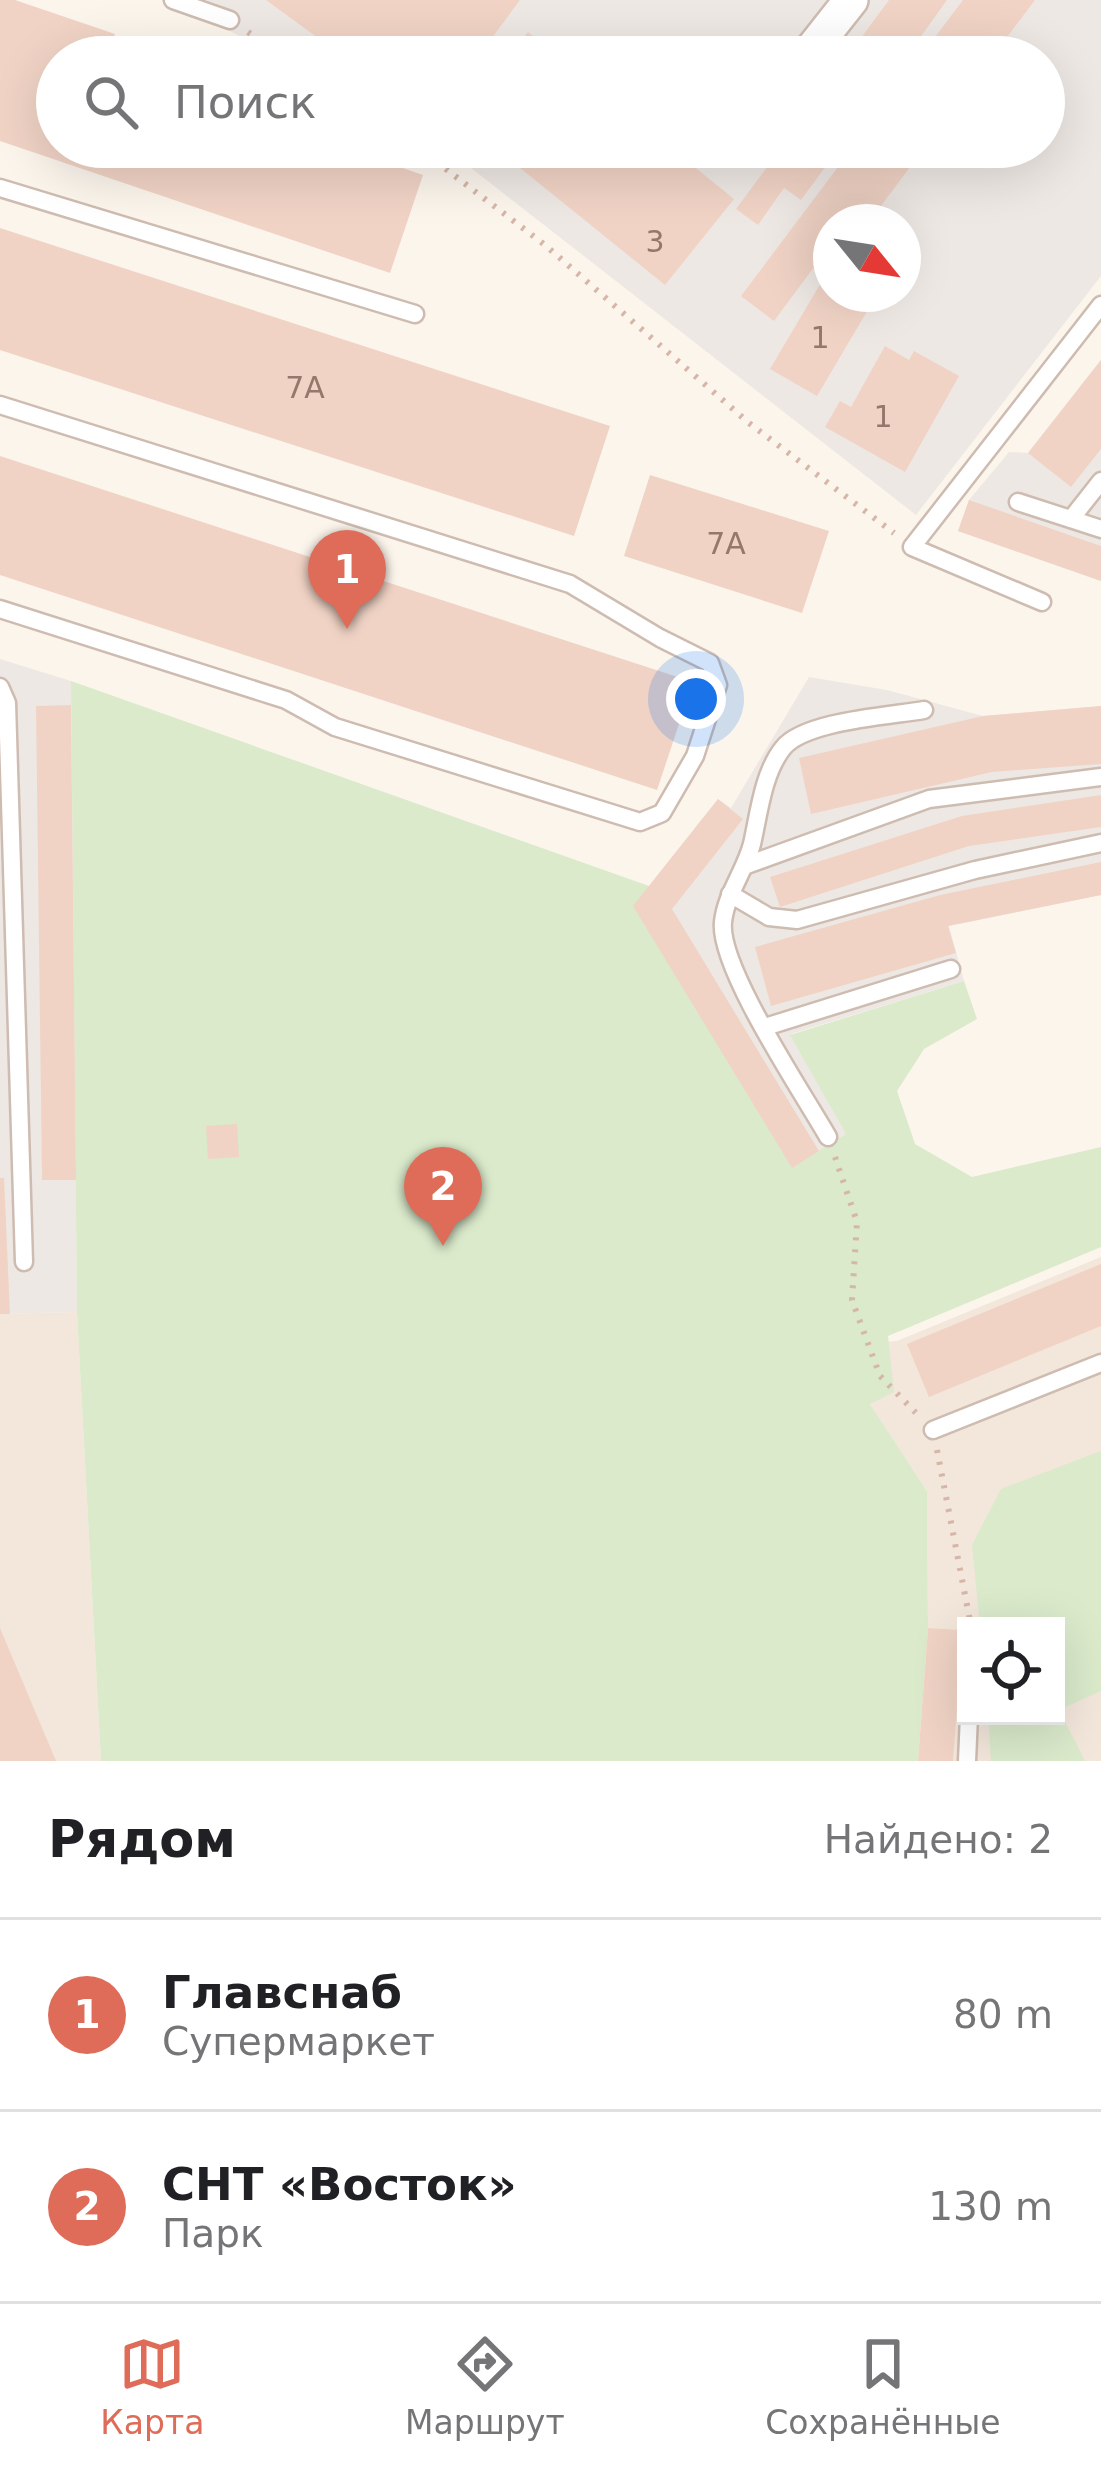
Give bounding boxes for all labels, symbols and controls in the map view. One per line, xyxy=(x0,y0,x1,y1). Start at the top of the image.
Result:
search box xyxy=(36,36,1065,168)
icon: search xyxy=(78,69,144,135)
text: Поиск xyxy=(174,76,317,129)
north arrow xyxy=(813,204,921,312)
house number: 3 xyxy=(645,224,665,259)
house number: 1 xyxy=(810,320,830,355)
house number: 7А xyxy=(285,370,325,405)
house number: 1 xyxy=(873,399,893,434)
house number: 7А xyxy=(706,526,746,561)
pin: 1 xyxy=(308,530,386,629)
your location xyxy=(666,669,726,729)
pin: 2 xyxy=(404,1147,482,1246)
map controls xyxy=(957,1617,1065,1725)
button: locate xyxy=(957,1617,1065,1725)
text: Рядом xyxy=(48,1810,236,1869)
text: Найдено: 2 xyxy=(824,1817,1053,1862)
text: Главснаб xyxy=(162,1966,402,2019)
text: 1 xyxy=(73,1992,101,2037)
text: 80 m xyxy=(953,1992,1053,2037)
text: Супермаркет xyxy=(162,2019,435,2064)
text: СНТ «Восток» xyxy=(162,2158,517,2211)
text: 2 xyxy=(73,2184,101,2229)
text: 130 m xyxy=(928,2184,1053,2229)
text: Парк xyxy=(162,2211,264,2256)
tab: Карта xyxy=(100,2331,204,2442)
tab: Маршрут xyxy=(405,2331,565,2442)
tab: Сохранённые xyxy=(765,2331,1001,2442)

